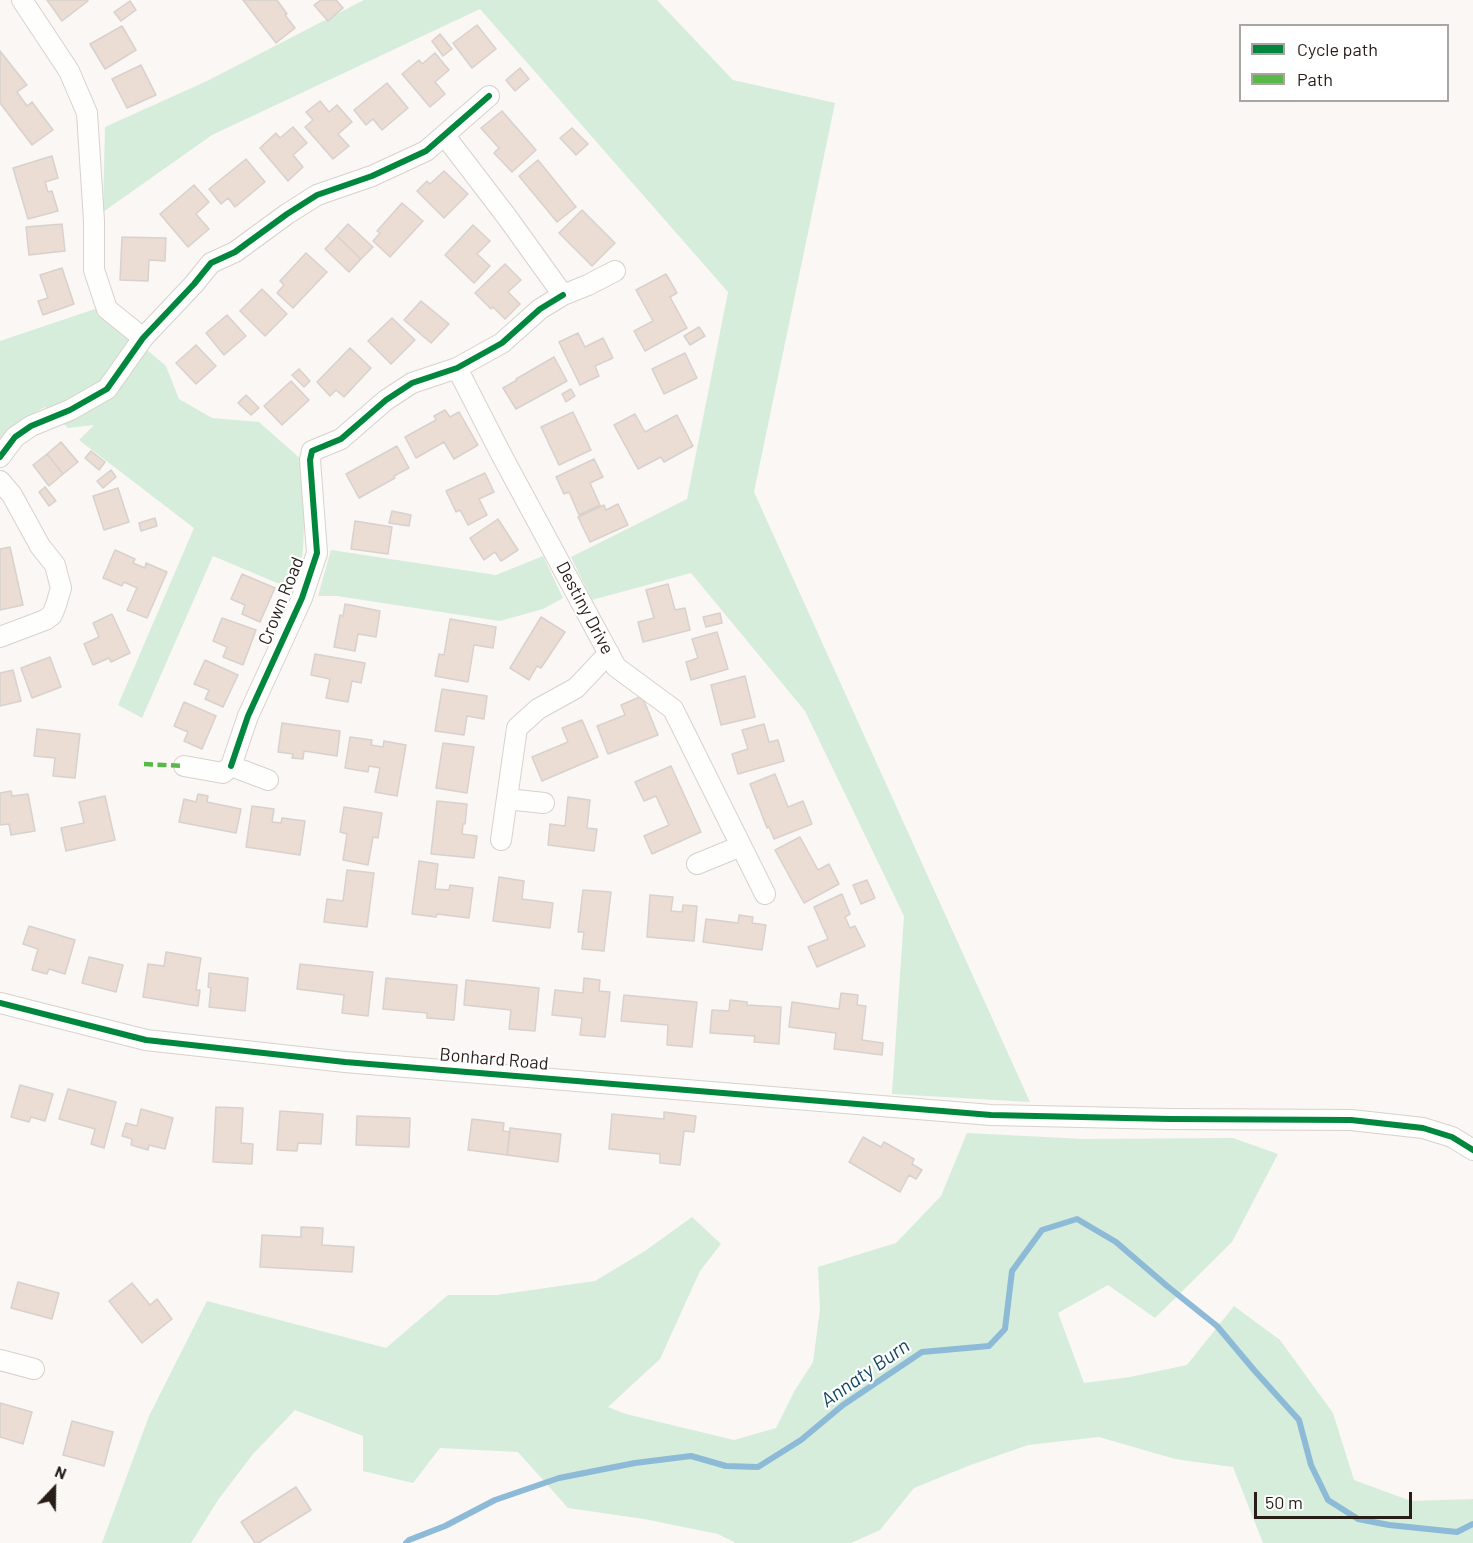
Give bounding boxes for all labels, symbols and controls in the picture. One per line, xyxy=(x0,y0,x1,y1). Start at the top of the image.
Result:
legend xyxy=(1239,24,1449,102)
text: Cycle path xyxy=(1297,38,1378,60)
text: Path xyxy=(1297,68,1333,90)
street label: Crown Road xyxy=(254,554,308,648)
street label: Destiny Drive xyxy=(552,558,618,658)
street label: Bonhard Road xyxy=(439,1043,549,1075)
water label: Annaty Burn xyxy=(816,1334,914,1412)
north arrow xyxy=(24,1459,84,1519)
text: N xyxy=(52,1461,69,1483)
scale bar xyxy=(1257,1480,1414,1518)
text: 50 m xyxy=(1265,1491,1303,1513)

